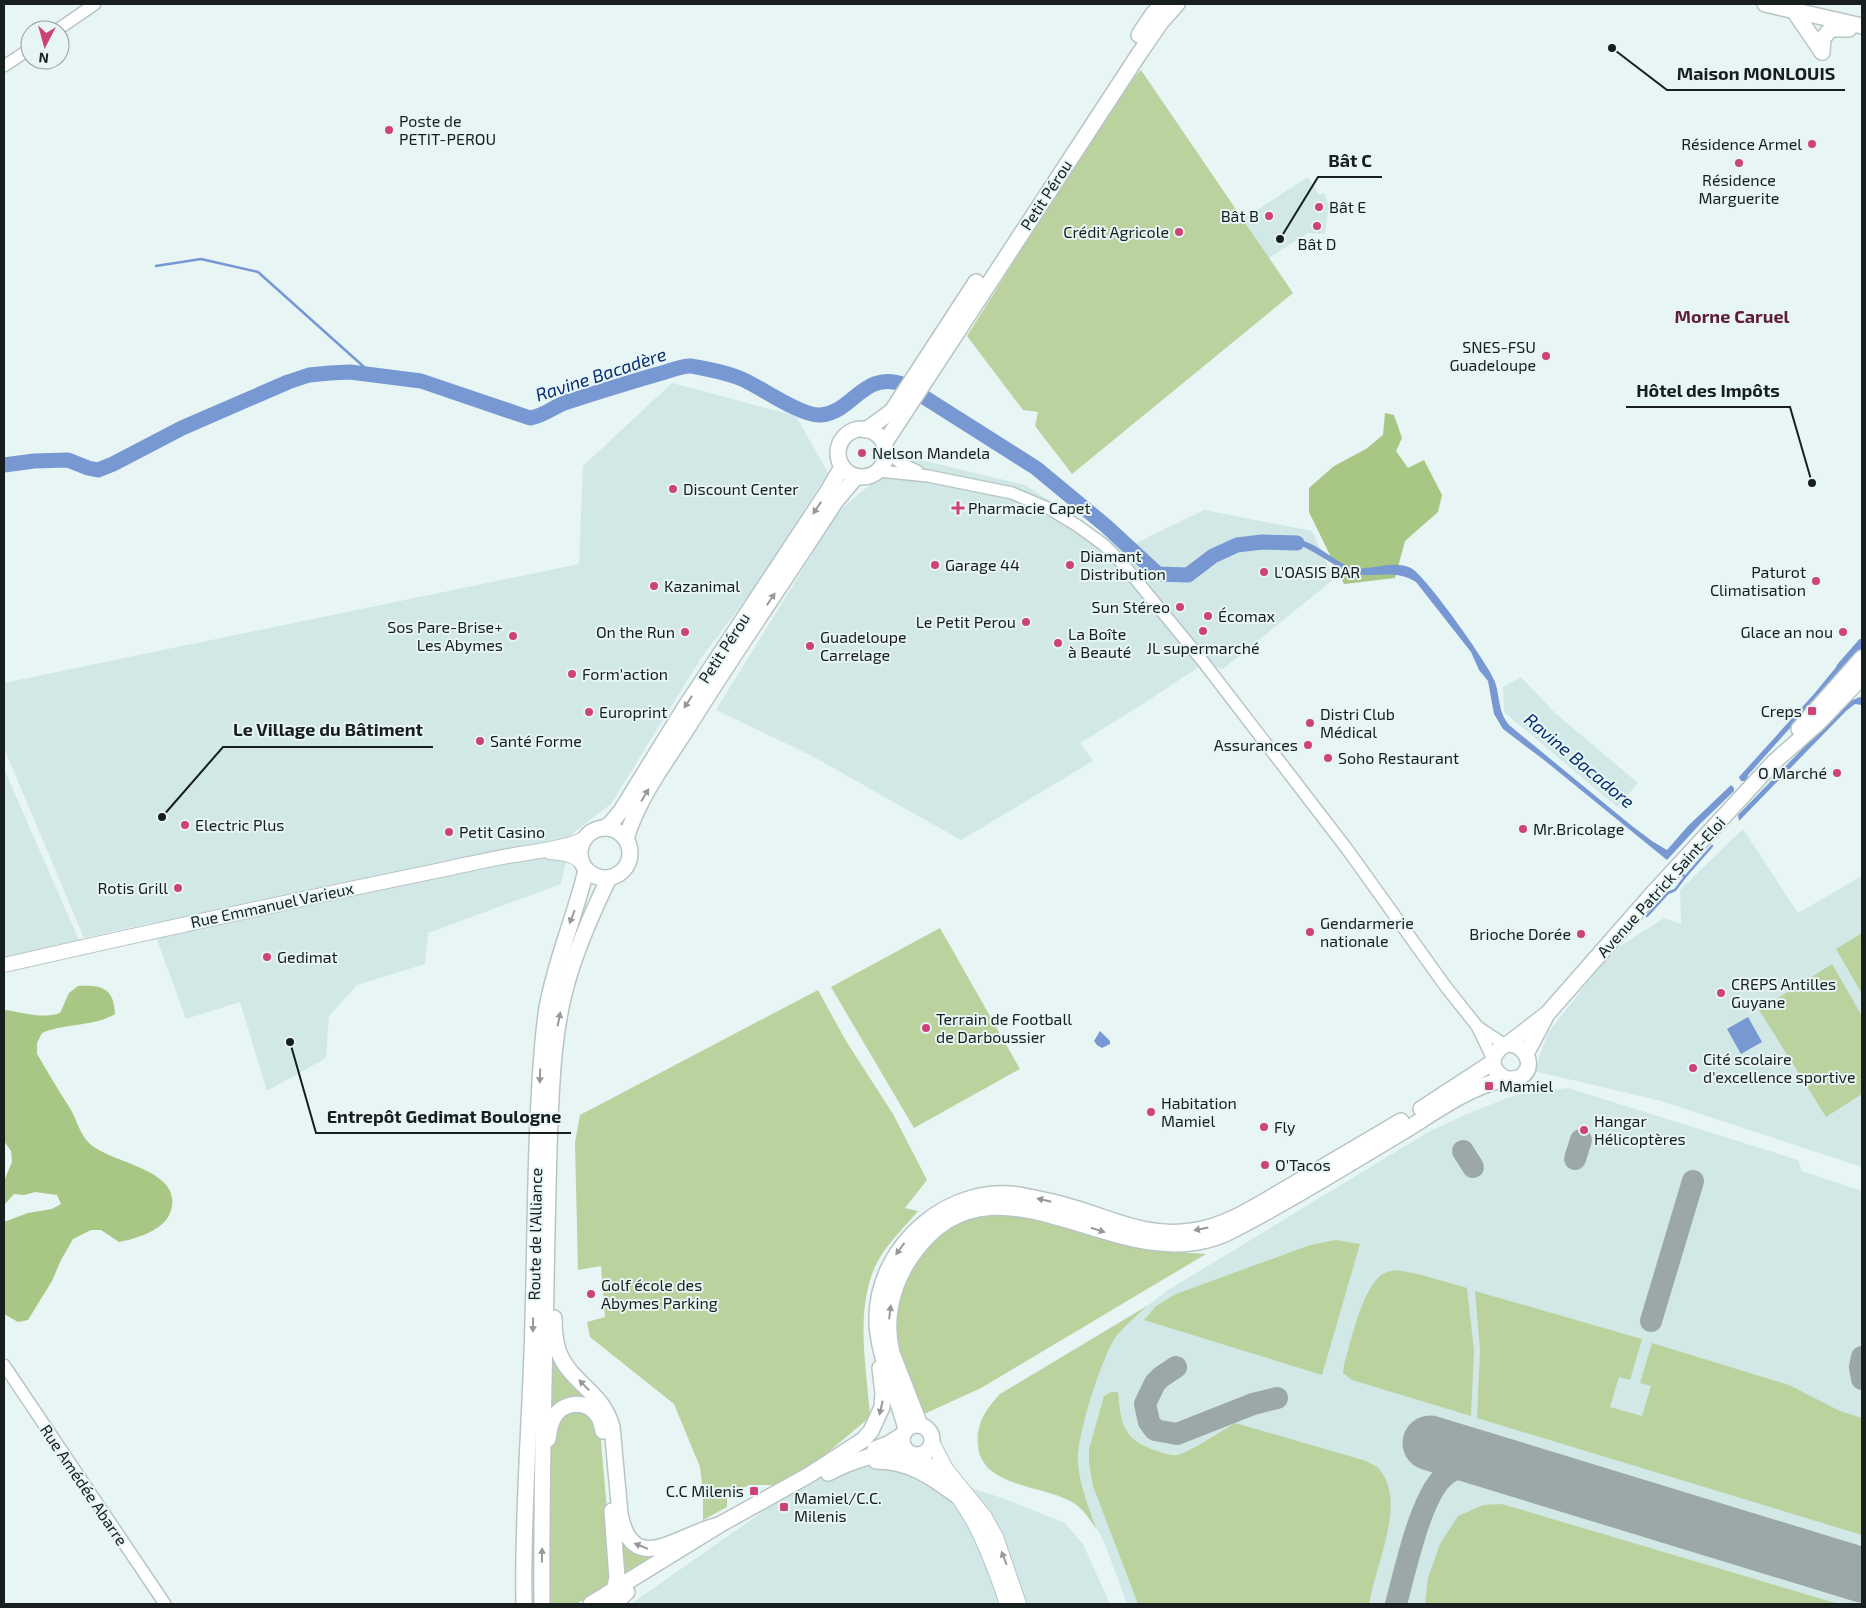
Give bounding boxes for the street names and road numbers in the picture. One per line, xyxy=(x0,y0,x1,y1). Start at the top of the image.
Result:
street label: Petit Pérou xyxy=(1016,156,1075,233)
street label: Petit Pérou xyxy=(694,609,753,686)
street label: Avenue Patrick Saint-Eloi xyxy=(1593,813,1729,961)
street label: Rue Emmanuel Varieux xyxy=(189,878,356,931)
street label: Route de l'Alliance xyxy=(524,1168,545,1300)
street label: Rue Amédée Abarre xyxy=(37,1421,132,1549)

